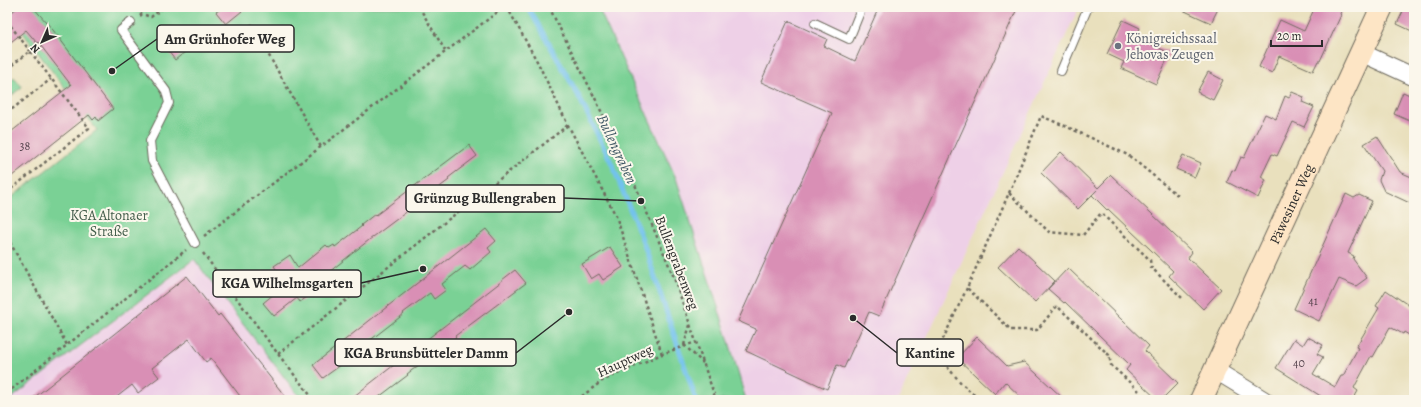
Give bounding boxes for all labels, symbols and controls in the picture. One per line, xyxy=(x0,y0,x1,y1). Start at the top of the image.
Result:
north arrow xyxy=(22,22,62,62)
scale bar xyxy=(1271,22,1322,48)
callout: Am Grünhofer Weg xyxy=(157,25,294,52)
text: 20 m xyxy=(1277,28,1301,44)
text: Am Grünhofer Weg xyxy=(164,29,286,49)
place label: Königreichssaal Jehovas Zeugen xyxy=(1126,29,1217,64)
text: N xyxy=(27,41,43,57)
marker: Königreichssaal Jehovas Zeugen xyxy=(1113,41,1123,51)
water label: Bullengraben xyxy=(592,111,642,187)
house number: 38 xyxy=(20,138,31,154)
street label: Päwesiner Weg xyxy=(1265,161,1318,247)
callout: Grünzug Bullengraben xyxy=(406,185,564,212)
text: Grünzug Bullengraben xyxy=(414,188,557,208)
park label: KGA Altonaer Straße xyxy=(70,206,148,241)
street label: Bullengrabenweg xyxy=(650,213,704,313)
callout: KGA Wilhelmsgarten xyxy=(213,270,361,297)
text: KGA Wilhelmsgarten xyxy=(221,273,354,293)
house number: 41 xyxy=(1308,293,1318,309)
callout: KGA Brunsbütteler Damm xyxy=(335,339,516,366)
callout: Kantine xyxy=(897,339,963,366)
street label: Hauptweg xyxy=(594,340,656,382)
text: KGA Brunsbütteler Damm xyxy=(344,343,509,363)
text: Kantine xyxy=(905,343,955,363)
house number: 40 xyxy=(1293,355,1305,371)

